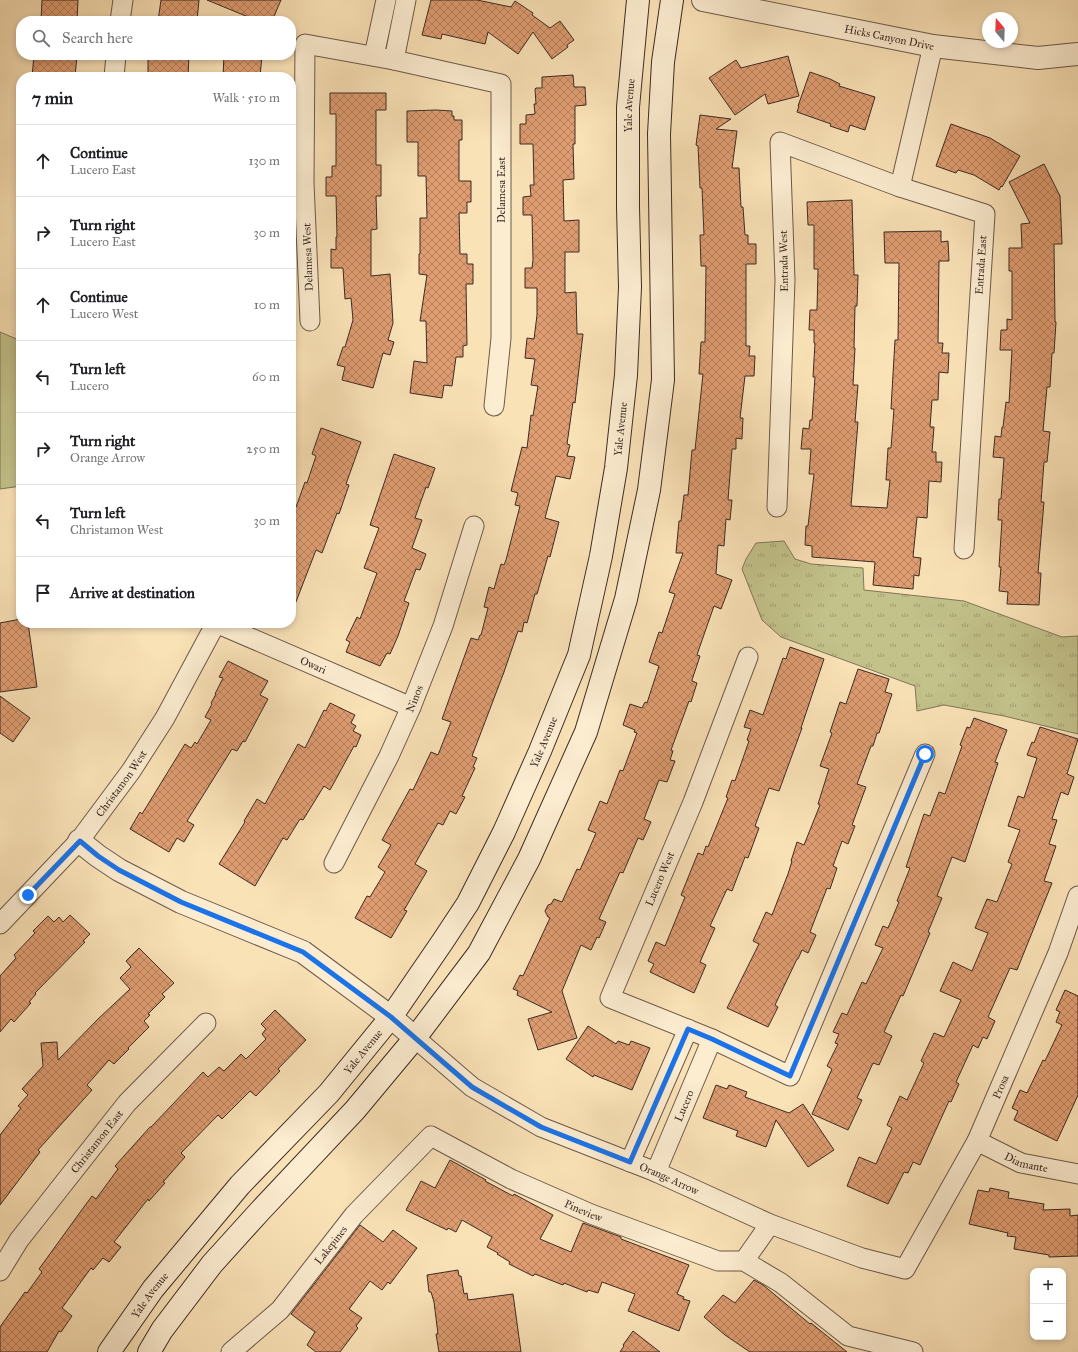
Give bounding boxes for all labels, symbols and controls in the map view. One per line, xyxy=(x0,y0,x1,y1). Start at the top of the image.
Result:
north arrow xyxy=(982,12,1018,48)
search box xyxy=(16,16,296,60)
street label: Hicks Canyon Drive xyxy=(843,22,936,53)
icon: search xyxy=(30,27,52,49)
text: Search here xyxy=(62,29,133,47)
street label: Yale Avenue xyxy=(622,77,637,132)
text: 7 min xyxy=(32,88,73,109)
text: Walk · 510 m xyxy=(212,90,280,106)
text: Continue xyxy=(70,144,128,162)
icon: ahead xyxy=(32,150,54,172)
text: 130 m xyxy=(248,153,280,169)
street label: Delamesa East xyxy=(495,157,508,223)
text: Lucero East xyxy=(70,162,136,178)
text: Turn right xyxy=(70,216,135,234)
icon: right xyxy=(32,222,54,244)
street label: Delamesa West xyxy=(300,223,316,291)
text: 30 m xyxy=(254,225,280,241)
street label: Entrada West xyxy=(777,230,791,292)
text: Lucero East xyxy=(70,234,136,250)
street label: Entrada East xyxy=(972,235,990,295)
text: Continue xyxy=(70,288,128,306)
icon: ahead xyxy=(32,294,54,316)
text: 10 m xyxy=(254,297,280,313)
text: Lucero West xyxy=(70,306,138,322)
text: Turn left xyxy=(70,360,126,378)
icon: left xyxy=(32,366,54,388)
text: 60 m xyxy=(252,369,280,385)
text: Lucero xyxy=(70,378,109,394)
street label: Yale Avenue xyxy=(611,401,630,456)
text: Turn right xyxy=(70,432,135,450)
icon: right xyxy=(32,438,54,460)
text: 250 m xyxy=(246,441,280,457)
text: Orange Arrow xyxy=(70,450,145,466)
text: Turn left xyxy=(70,504,126,522)
icon: left xyxy=(32,510,54,532)
text: 30 m xyxy=(254,513,280,529)
text: Christamon West xyxy=(70,522,163,538)
icon: arrive xyxy=(32,582,54,604)
text: Arrive at destination xyxy=(70,584,195,602)
street label: Owari xyxy=(298,654,328,676)
street label: Ninos xyxy=(403,683,425,714)
street label: Yale Avenue xyxy=(527,714,560,769)
route start xyxy=(916,745,934,763)
street label: Christamon West xyxy=(93,747,149,819)
street label: Lucero West xyxy=(643,850,677,908)
route end xyxy=(19,886,37,904)
street label: Yale Avenue xyxy=(341,1026,385,1077)
street label: Prosa xyxy=(989,1073,1011,1101)
street label: Lucero xyxy=(672,1088,696,1123)
street label: Christamon East xyxy=(68,1107,126,1176)
street label: Diamante xyxy=(1002,1149,1049,1175)
street label: Orange Arrow xyxy=(638,1160,702,1198)
street label: Pineview xyxy=(562,1197,605,1224)
street label: Lakepines xyxy=(312,1223,350,1267)
map controls xyxy=(1030,1268,1066,1340)
button: + xyxy=(1030,1268,1066,1304)
street label: Yale Avenue xyxy=(128,1269,171,1320)
button: − xyxy=(1030,1304,1066,1340)

